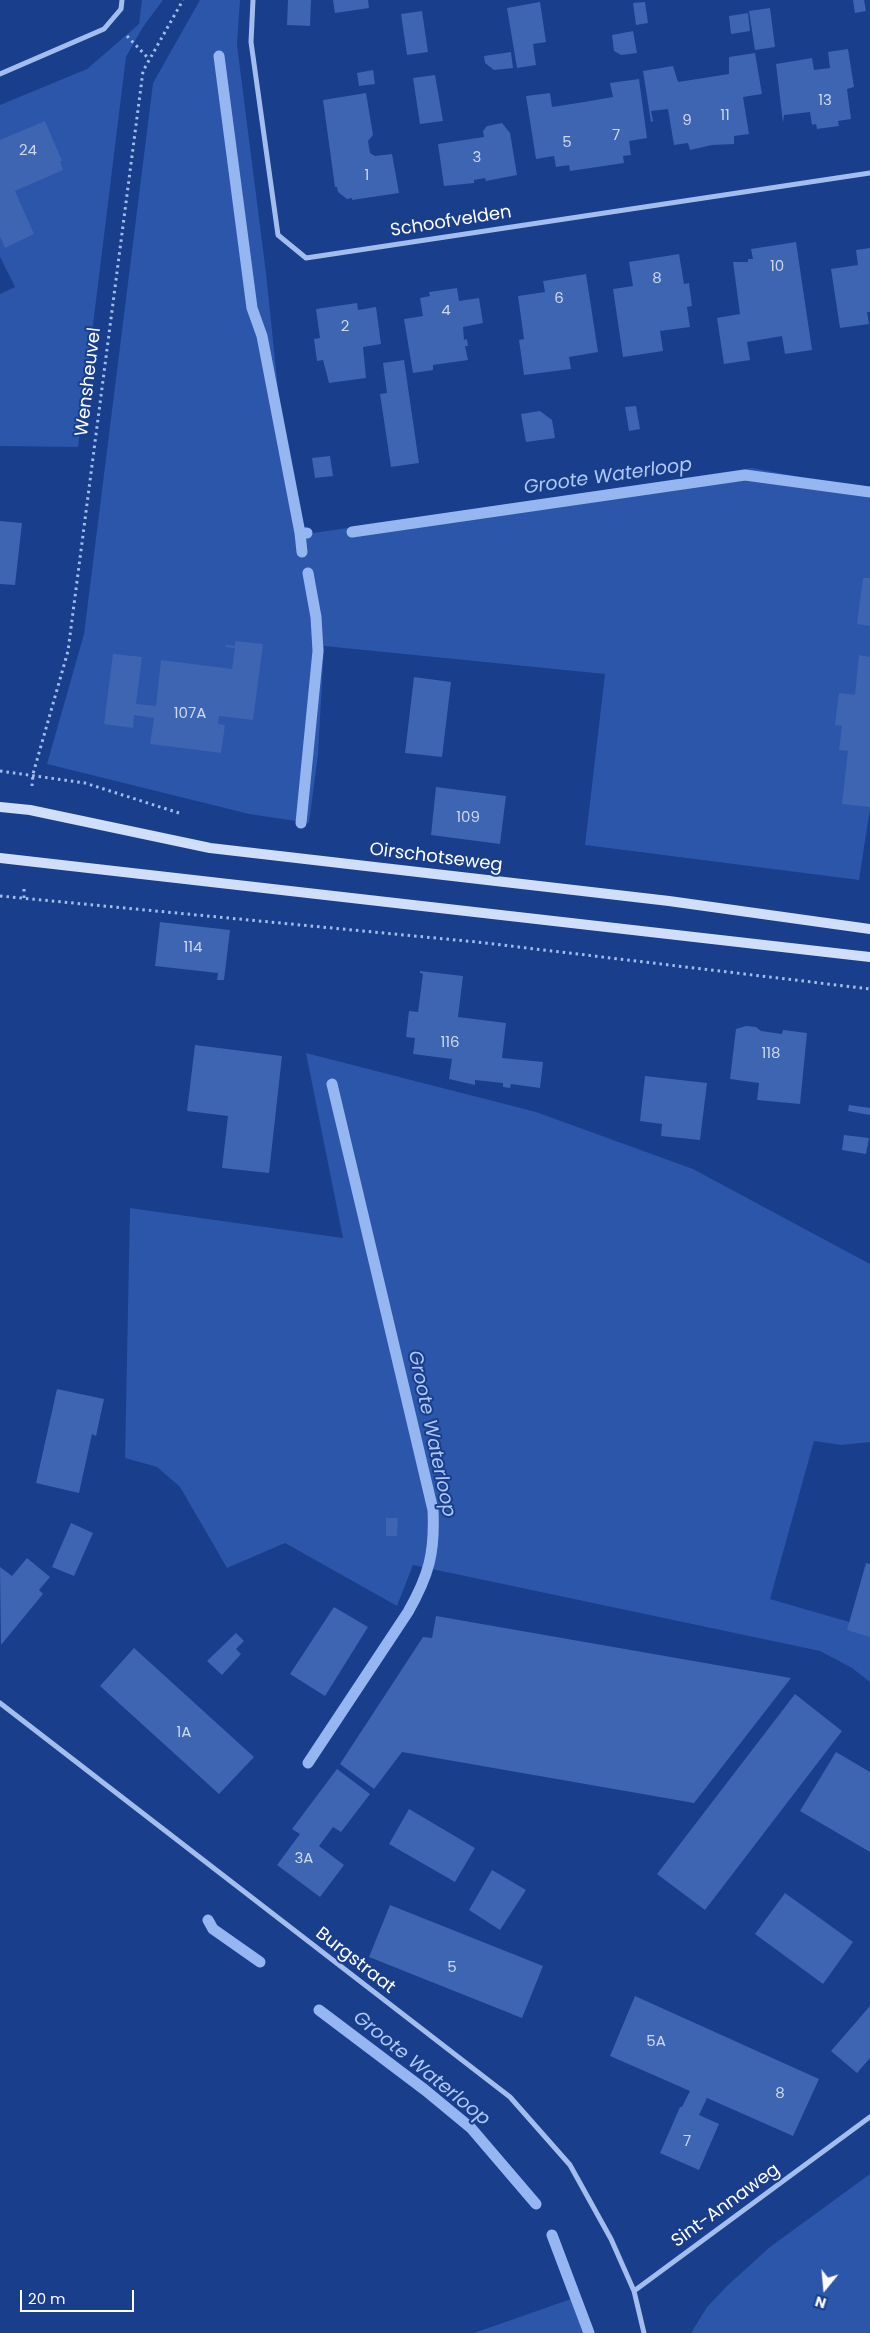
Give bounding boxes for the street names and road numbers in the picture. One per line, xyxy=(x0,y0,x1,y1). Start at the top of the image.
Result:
street label: Schoofvelden xyxy=(389,202,513,242)
street label: Wensheuvel xyxy=(72,326,106,438)
street label: Oirschotseweg xyxy=(368,839,504,877)
street label: Burgstraat xyxy=(311,1923,399,1999)
street label: Sint-Annaweg xyxy=(668,2160,784,2252)

